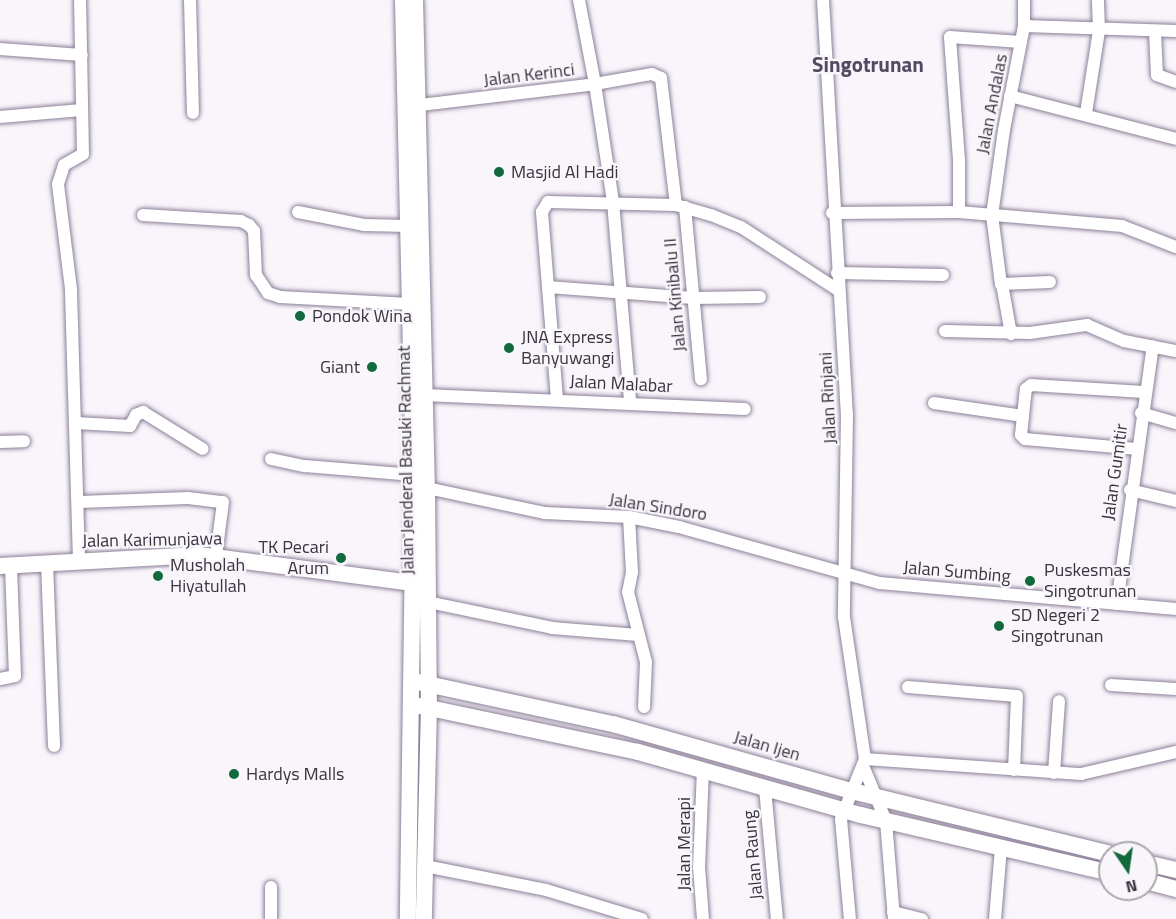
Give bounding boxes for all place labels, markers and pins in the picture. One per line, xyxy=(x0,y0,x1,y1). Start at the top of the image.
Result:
place label: Masjid Al Hadi xyxy=(511,161,618,183)
marker: Masjid Al Hadi xyxy=(492,165,506,179)
place label: Pondok Wina xyxy=(312,305,412,327)
marker: Pondok Wina xyxy=(293,309,307,323)
place label: JNA Express Banyuwangi xyxy=(521,327,614,370)
marker: JNA Express Banyuwangi xyxy=(502,341,516,355)
place label: Giant xyxy=(320,356,360,378)
marker: Giant xyxy=(365,360,379,374)
place label: TK Pecari Arum xyxy=(259,537,329,580)
marker: TK Pecari Arum xyxy=(334,551,348,565)
place label: Musholah Hiyatullah xyxy=(170,555,247,598)
place label: Puskesmas Singotrunan xyxy=(1044,560,1137,602)
marker: Musholah Hiyatullah xyxy=(151,569,165,583)
marker: Puskesmas Singotrunan xyxy=(1021,572,1039,590)
place label: SD Negeri 2 Singotrunan xyxy=(1011,605,1104,648)
marker: SD Negeri 2 Singotrunan xyxy=(992,619,1006,633)
place label: Hardys Malls xyxy=(246,763,344,785)
marker: Hardys Malls xyxy=(227,767,241,781)

